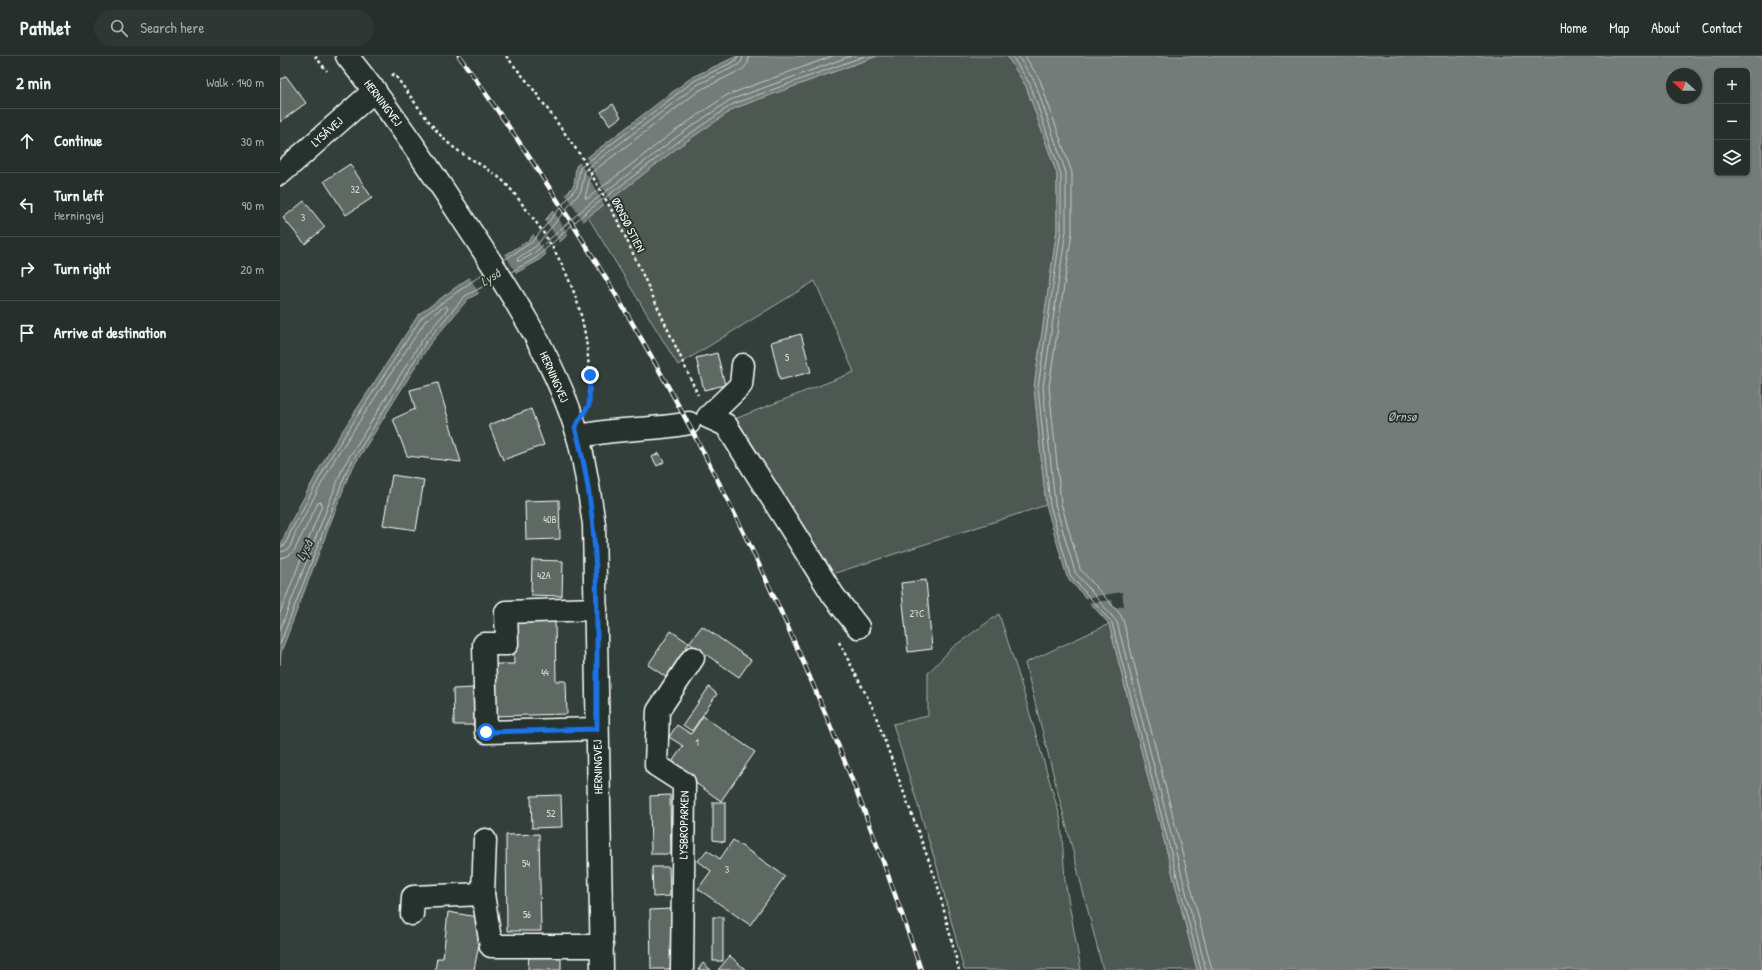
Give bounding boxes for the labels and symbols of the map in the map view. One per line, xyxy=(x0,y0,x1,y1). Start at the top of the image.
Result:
north arrow xyxy=(1666,68,1702,104)
street label: HERNINGVEJ xyxy=(360,76,407,130)
street label: LYSÅVEJ xyxy=(307,112,347,151)
house number: 32 xyxy=(350,183,360,196)
street label: ØRNSØ STIEN xyxy=(607,194,649,255)
house number: 3 xyxy=(301,211,306,224)
water label: Lyså xyxy=(477,263,505,290)
street label: HERNINGVEJ xyxy=(536,349,573,406)
house number: 5 xyxy=(785,351,790,364)
route end xyxy=(581,366,599,384)
water label: Ørnsø xyxy=(1388,407,1418,425)
house number: 40B xyxy=(543,513,557,526)
water label: Lyså xyxy=(291,535,318,563)
house number: 42A xyxy=(537,569,551,582)
house number: 27C xyxy=(909,607,925,620)
house number: 44 xyxy=(541,666,549,679)
route start xyxy=(477,723,495,741)
house number: 1 xyxy=(695,736,699,749)
street label: HERNINGVEJ xyxy=(589,739,606,794)
street label: LYSBROPARKEN xyxy=(674,791,693,859)
house number: 52 xyxy=(547,807,556,820)
house number: 54 xyxy=(522,857,530,870)
house number: 3 xyxy=(725,863,730,876)
house number: 56 xyxy=(523,908,531,921)

